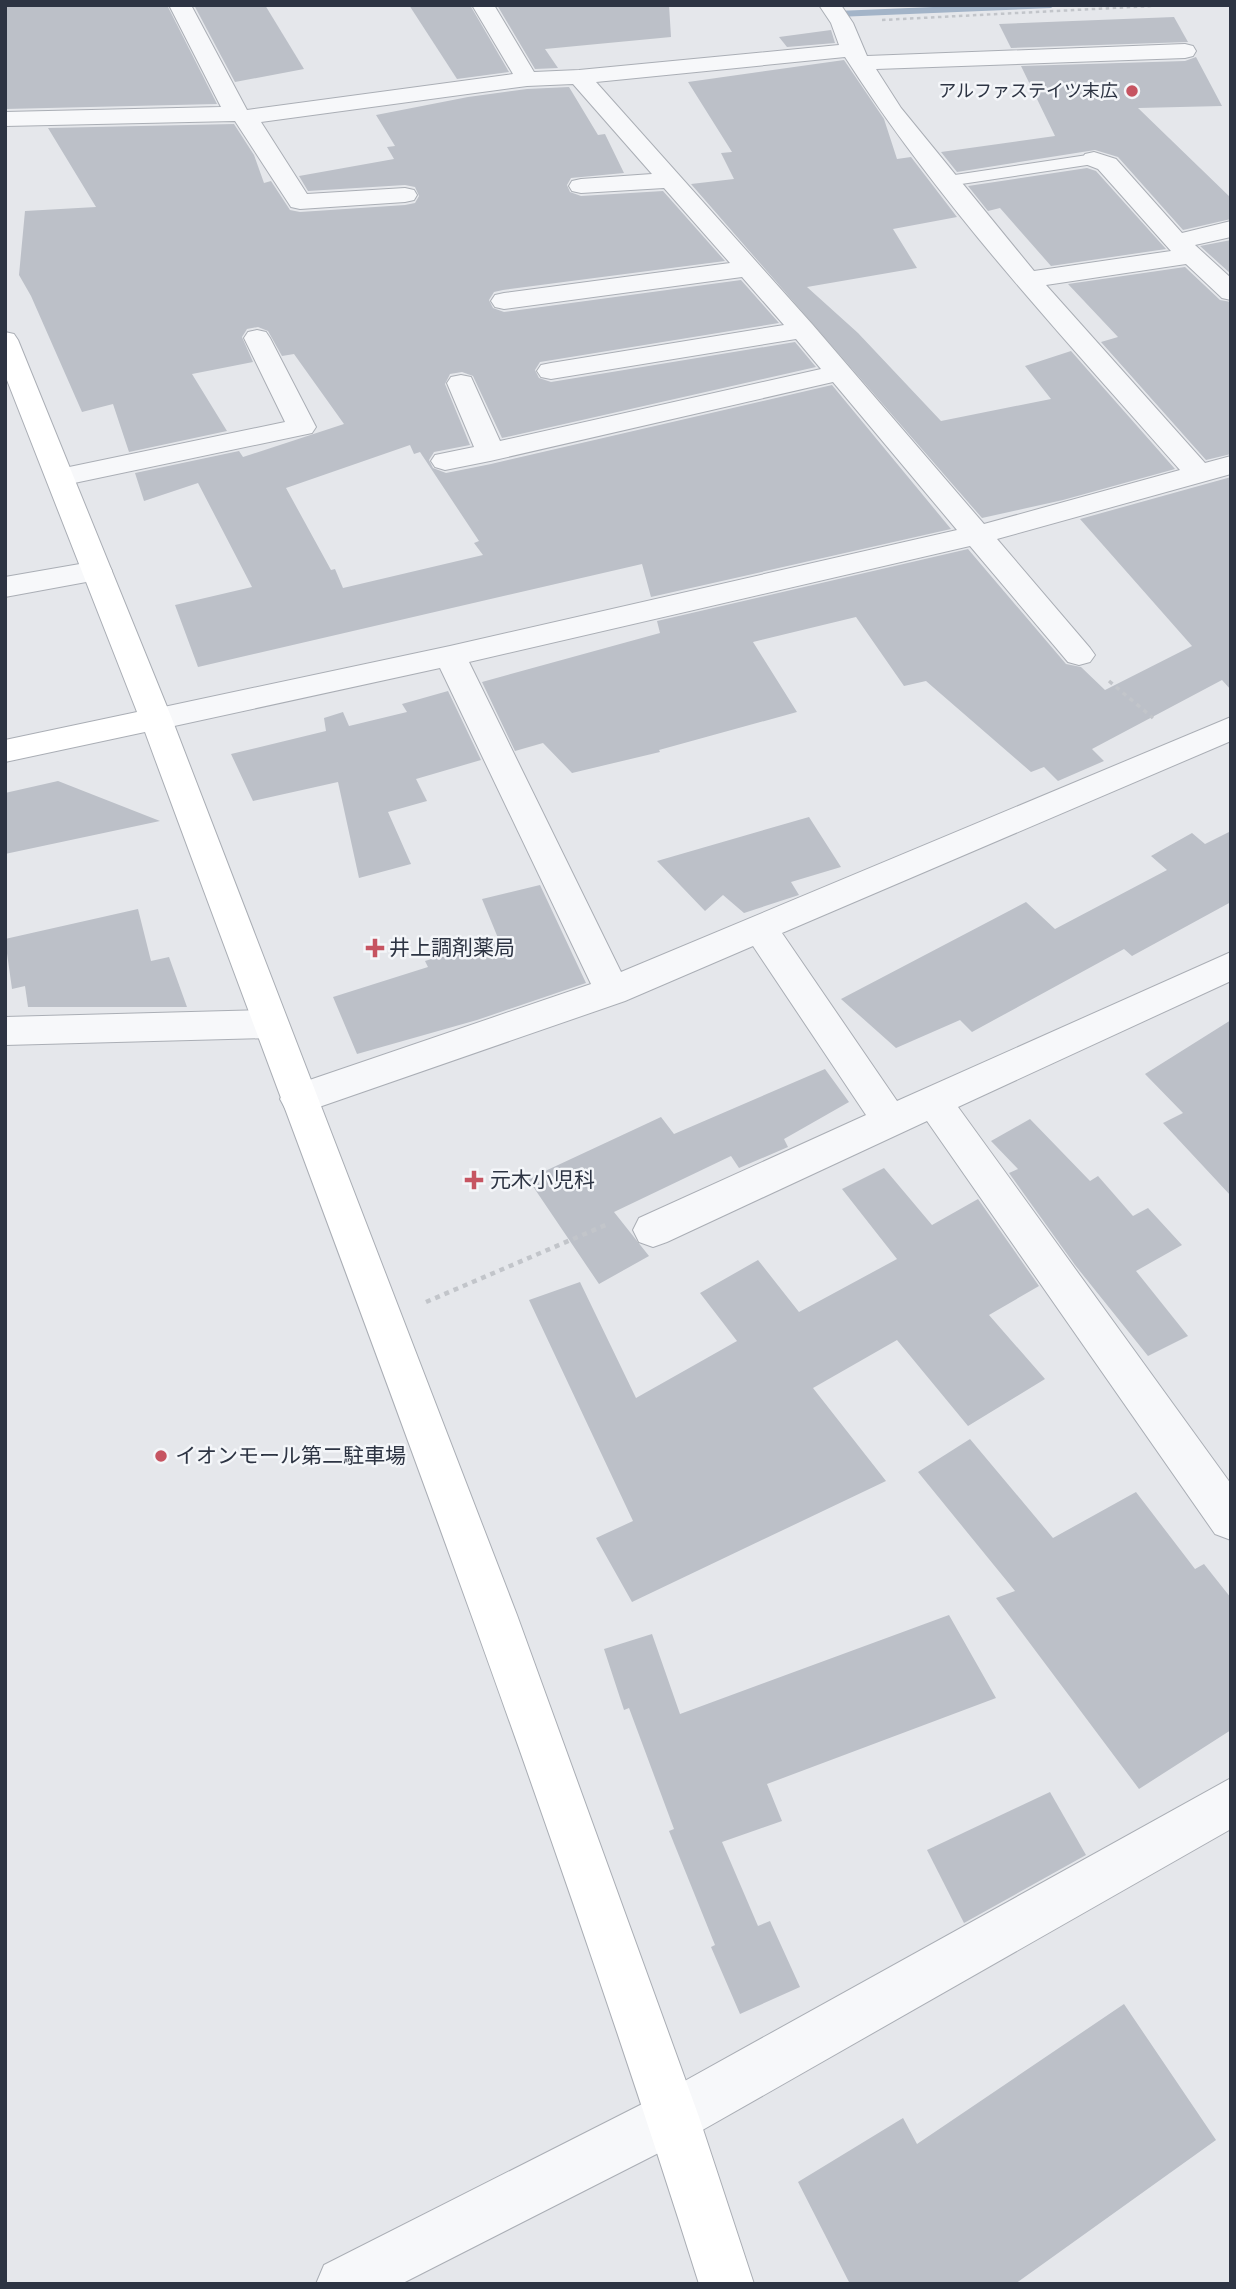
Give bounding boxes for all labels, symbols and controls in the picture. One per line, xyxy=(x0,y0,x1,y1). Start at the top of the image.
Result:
place label: アルファステイツ末広 xyxy=(938,80,1118,102)
marker: アルファステイツ末広 xyxy=(1124,83,1140,99)
place label: 井上調剤薬局 xyxy=(389,935,515,961)
marker: 井上調剤薬局 xyxy=(367,940,383,956)
place label: 元木小児科 xyxy=(490,1167,595,1193)
marker: 元木小児科 xyxy=(464,1170,484,1190)
place label: イオンモール第二駐車場 xyxy=(175,1443,406,1469)
marker: イオンモール第二駐車場 xyxy=(153,1448,169,1464)

